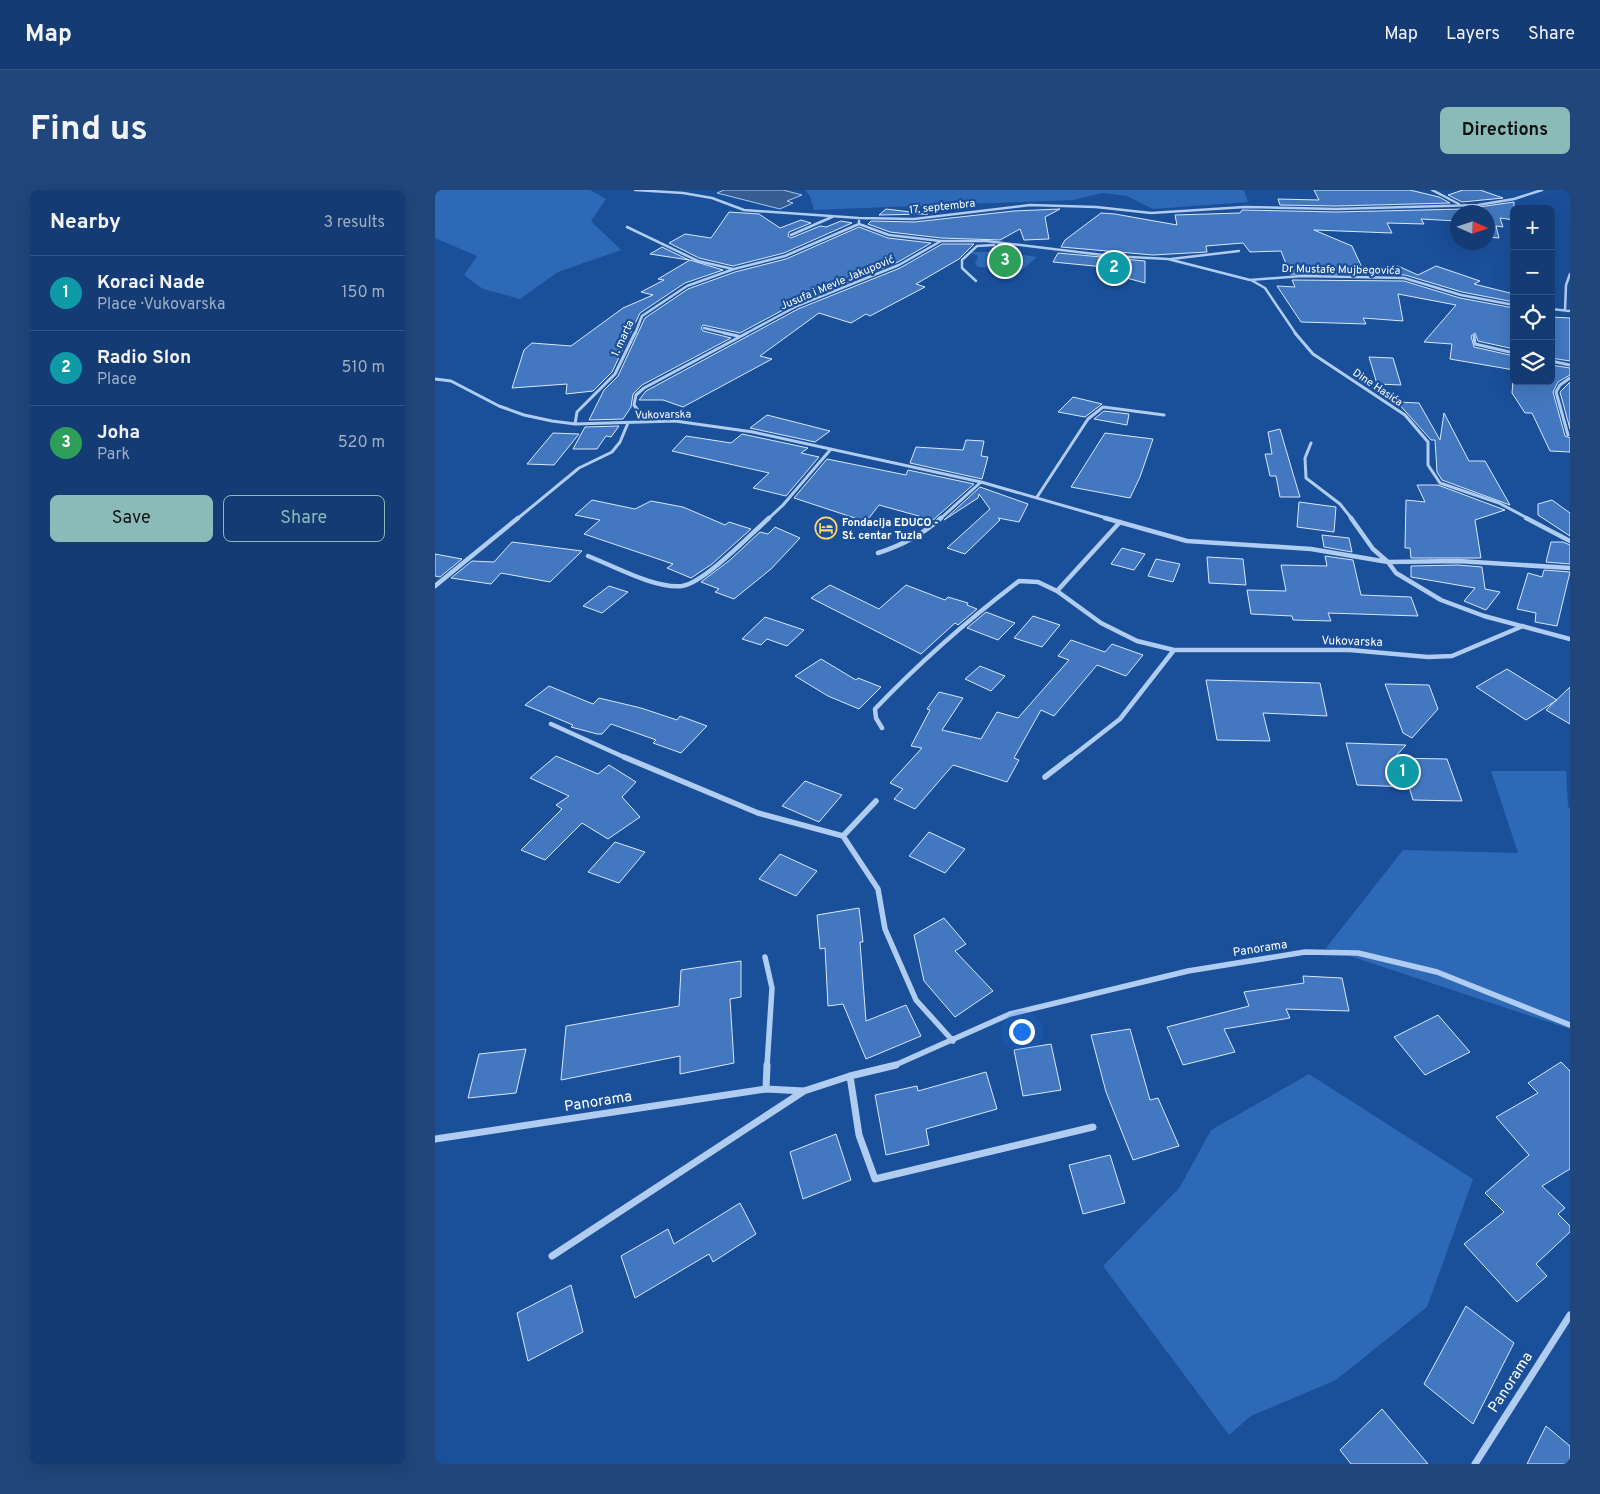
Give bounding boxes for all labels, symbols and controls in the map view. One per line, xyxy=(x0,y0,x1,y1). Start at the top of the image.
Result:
text: Map xyxy=(25,20,72,50)
text: Map xyxy=(1384,23,1418,46)
text: Layers xyxy=(1446,23,1500,46)
text: Share xyxy=(1528,23,1575,46)
button: Directions xyxy=(1440,107,1570,154)
text: Find us xyxy=(30,108,148,152)
street label: 17. septembra xyxy=(908,197,976,217)
north arrow xyxy=(1450,205,1495,250)
map controls xyxy=(1510,205,1555,385)
button: + xyxy=(1510,205,1555,250)
text: Nearby xyxy=(50,209,121,236)
text: 3 results xyxy=(323,213,385,233)
pin: 3 xyxy=(989,242,1021,280)
pin: 2 xyxy=(1098,249,1130,287)
button: − xyxy=(1510,250,1555,295)
street label: Jusufa i Mevle Jakupović xyxy=(778,252,897,313)
street label: Dr Mustafe Mujbegovića xyxy=(1281,262,1401,278)
text: Koraci Nade xyxy=(97,271,205,295)
text: 1 xyxy=(63,283,69,303)
text: 150 m xyxy=(342,283,385,303)
text: Place · Vukovarska xyxy=(97,295,225,315)
button: locate xyxy=(1510,295,1555,340)
street label: 1. marta xyxy=(608,318,638,359)
button: layers xyxy=(1510,340,1555,385)
text: Radio Slon xyxy=(97,346,191,370)
text: 2 xyxy=(61,358,71,378)
text: 510 m xyxy=(342,358,385,378)
street label: Dine Hasića xyxy=(1350,366,1405,410)
text: Place xyxy=(97,370,137,390)
street label: Vukovarska xyxy=(635,408,691,422)
text: Joha xyxy=(97,421,140,445)
text: 3 xyxy=(61,433,71,453)
text: 520 m xyxy=(338,433,385,453)
text: Park xyxy=(97,445,130,465)
button: Save xyxy=(50,495,213,542)
button: Share xyxy=(223,495,385,542)
hotel icon: Fondacija EDUCO - St. centar Tuzla xyxy=(814,516,838,540)
place label: Fondacija EDUCO - St. centar Tuzla xyxy=(842,516,939,543)
street label: Vukovarska xyxy=(1321,633,1383,651)
pin: 1 xyxy=(1387,753,1419,791)
street label: Panorama xyxy=(1232,937,1288,961)
your location xyxy=(1009,1019,1035,1045)
street label: Panorama xyxy=(563,1088,634,1117)
street label: Panorama xyxy=(1485,1349,1538,1417)

